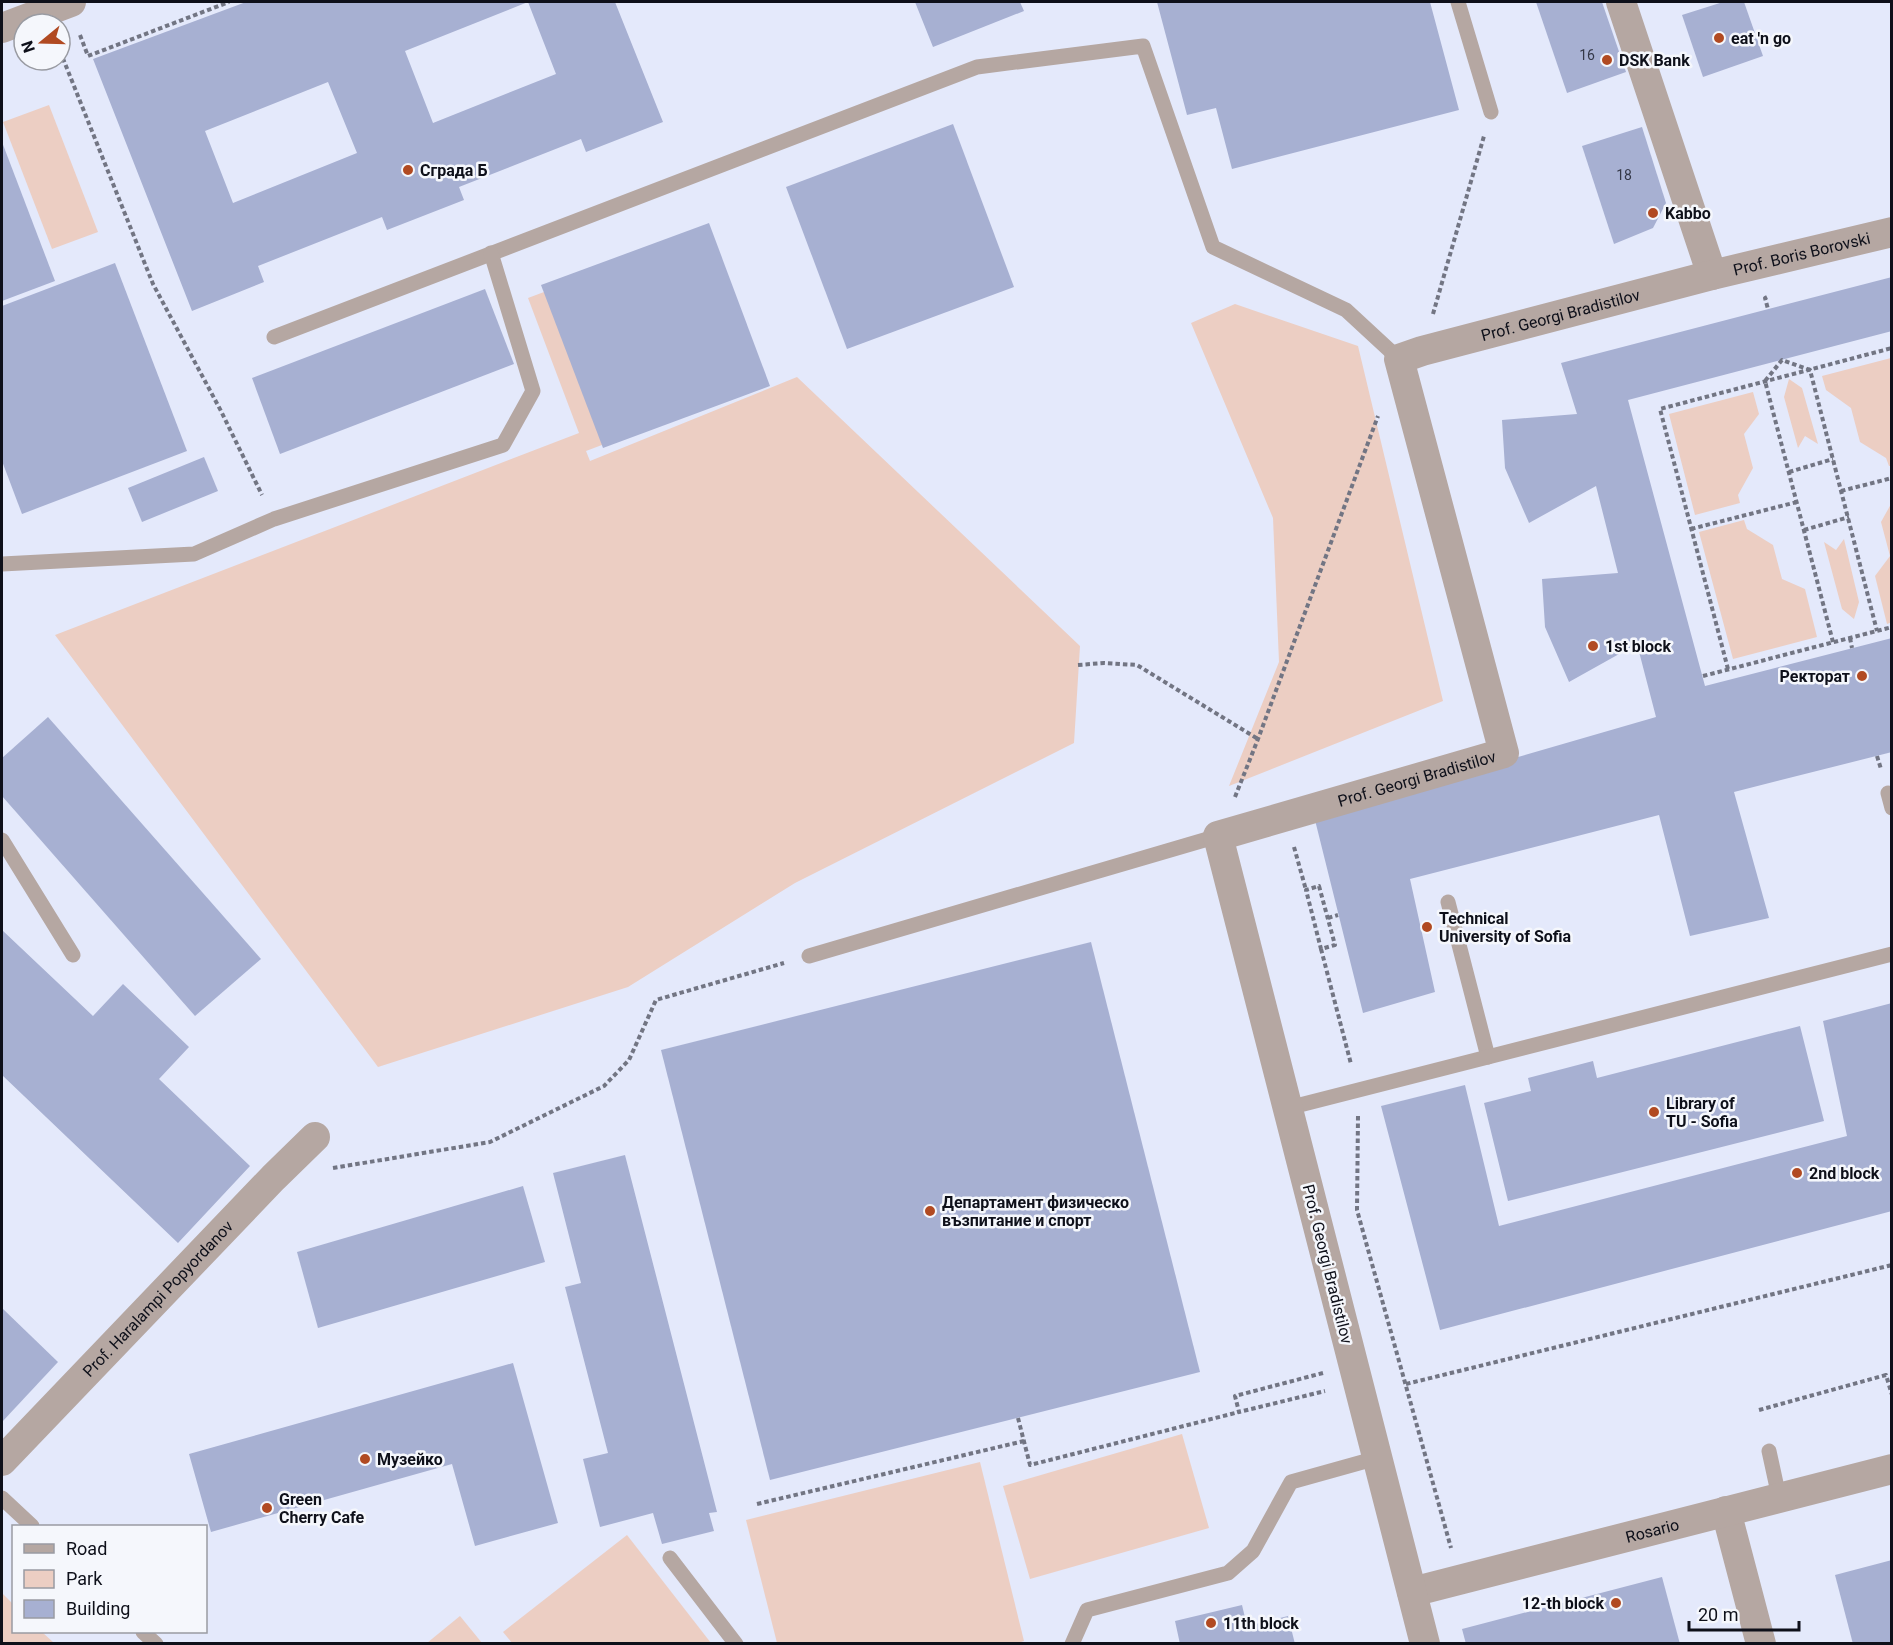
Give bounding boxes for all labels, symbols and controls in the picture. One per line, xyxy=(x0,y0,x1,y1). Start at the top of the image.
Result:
north arrow xyxy=(12,12,72,72)
place label: eat 'n go xyxy=(1731,29,1791,48)
marker: eat 'n go xyxy=(1712,31,1726,45)
text: N xyxy=(17,38,39,55)
house number: 16 xyxy=(1579,47,1595,63)
place label: DSK Bank xyxy=(1619,51,1690,70)
marker: DSK Bank xyxy=(1600,53,1614,67)
place label: Сграда Б xyxy=(420,161,487,180)
marker: Сграда Б xyxy=(401,163,415,177)
house number: 18 xyxy=(1616,167,1632,183)
place label: Kabbo xyxy=(1665,204,1711,223)
marker: Kabbo xyxy=(1646,206,1660,220)
street label: Prof. Boris Borovski xyxy=(1731,229,1872,280)
street label: Prof. Georgi Bradistilov xyxy=(1479,285,1642,345)
place label: 1st block xyxy=(1605,637,1671,656)
marker: 1st block xyxy=(1586,639,1600,653)
place label: Ректорат xyxy=(1780,667,1850,686)
marker: Ректорат xyxy=(1855,669,1869,683)
street label: Prof. Georgi Bradistilov xyxy=(1336,747,1498,811)
place label: Technical University of Sofia xyxy=(1439,909,1572,946)
marker: Technical University of Sofia xyxy=(1420,920,1434,934)
place label: Library of TU - Sofia xyxy=(1666,1094,1738,1131)
marker: Library of TU - Sofia xyxy=(1647,1105,1661,1119)
place label: 2nd block xyxy=(1809,1164,1880,1183)
marker: 2nd block xyxy=(1790,1166,1804,1180)
street label: Prof. Georgi Bradistilov xyxy=(1299,1182,1357,1346)
place label: Департамент физическо възпитание и спорт xyxy=(942,1193,1129,1230)
marker: Департамент физическо възпитание и спорт xyxy=(923,1204,937,1218)
street label: Prof. Haralampi Popyordanov xyxy=(79,1217,237,1381)
place label: Музейко xyxy=(377,1450,443,1469)
marker: Музейко xyxy=(358,1452,372,1466)
place label: Green Cherry Cafe xyxy=(279,1490,365,1527)
marker: Green Cherry Cafe xyxy=(260,1501,274,1515)
street label: Rosario xyxy=(1624,1515,1681,1547)
legend xyxy=(12,1525,207,1633)
text: Road xyxy=(66,1538,107,1559)
text: Park xyxy=(66,1568,103,1589)
place label: 12-th block xyxy=(1522,1594,1604,1613)
scale bar xyxy=(1689,1594,1798,1632)
marker: 12-th block xyxy=(1609,1596,1623,1610)
text: Building xyxy=(66,1598,130,1619)
text: 20 m xyxy=(1698,1604,1738,1625)
place label: 11th block xyxy=(1223,1614,1299,1633)
marker: 11th block xyxy=(1204,1616,1218,1630)

